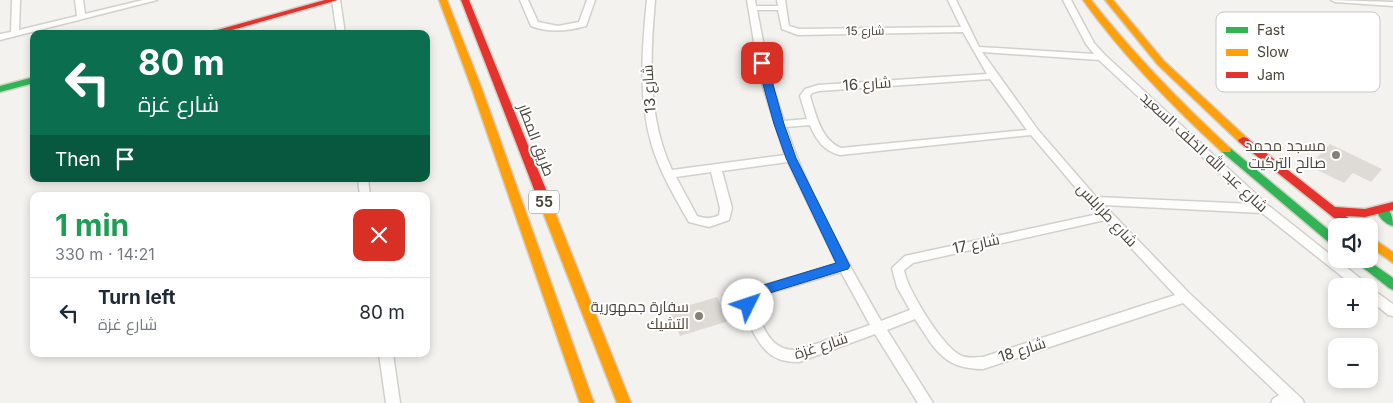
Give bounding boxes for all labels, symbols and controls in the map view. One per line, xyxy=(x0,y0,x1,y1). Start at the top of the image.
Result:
legend xyxy=(1216,12,1380,92)
text: Fast xyxy=(1257,21,1285,38)
street label: شارع 15 xyxy=(845,23,885,39)
text: 80 m xyxy=(138,41,225,83)
pin xyxy=(741,42,783,84)
text: Slow xyxy=(1257,43,1289,60)
icon: arrive xyxy=(748,49,776,77)
icon: left xyxy=(55,50,120,115)
street label: شارع 13 xyxy=(637,64,662,114)
text: Jam xyxy=(1257,66,1285,83)
street label: شارع 16 xyxy=(842,72,892,97)
street label: شارع عبد الله الخلف السعيد xyxy=(1135,87,1272,217)
text: شارع غزة xyxy=(138,91,219,117)
street label: طريق المطار xyxy=(513,100,559,179)
place label: مسجد محمد صالح التركيت xyxy=(1245,136,1326,174)
icon: arrive xyxy=(111,145,139,173)
text: Then xyxy=(55,148,101,171)
marker: مسجد محمد صالح التركيت xyxy=(1330,149,1342,161)
street label: شارع طرابلس xyxy=(1072,179,1142,252)
road number: 55 xyxy=(529,190,559,213)
text: 1 min xyxy=(55,207,129,243)
button: close xyxy=(353,209,405,261)
map controls xyxy=(1328,218,1378,388)
button: sound xyxy=(1328,218,1378,268)
street label: شارع 17 xyxy=(951,229,1002,260)
text: 330 m · 14:21 xyxy=(55,244,155,264)
position arrow xyxy=(721,278,773,330)
button: + xyxy=(1328,278,1378,328)
text: Turn left xyxy=(98,286,176,309)
place label: سفارة جمهورية التشيك xyxy=(591,297,689,333)
icon: left xyxy=(55,299,83,327)
text: 80 m xyxy=(359,301,405,324)
marker: سفارة جمهورية التشيك xyxy=(693,310,705,322)
text: شارع غزة xyxy=(98,314,157,334)
street label: شارع غزة xyxy=(792,328,851,365)
street label: شارع 18 xyxy=(996,333,1049,368)
button: − xyxy=(1328,338,1378,388)

